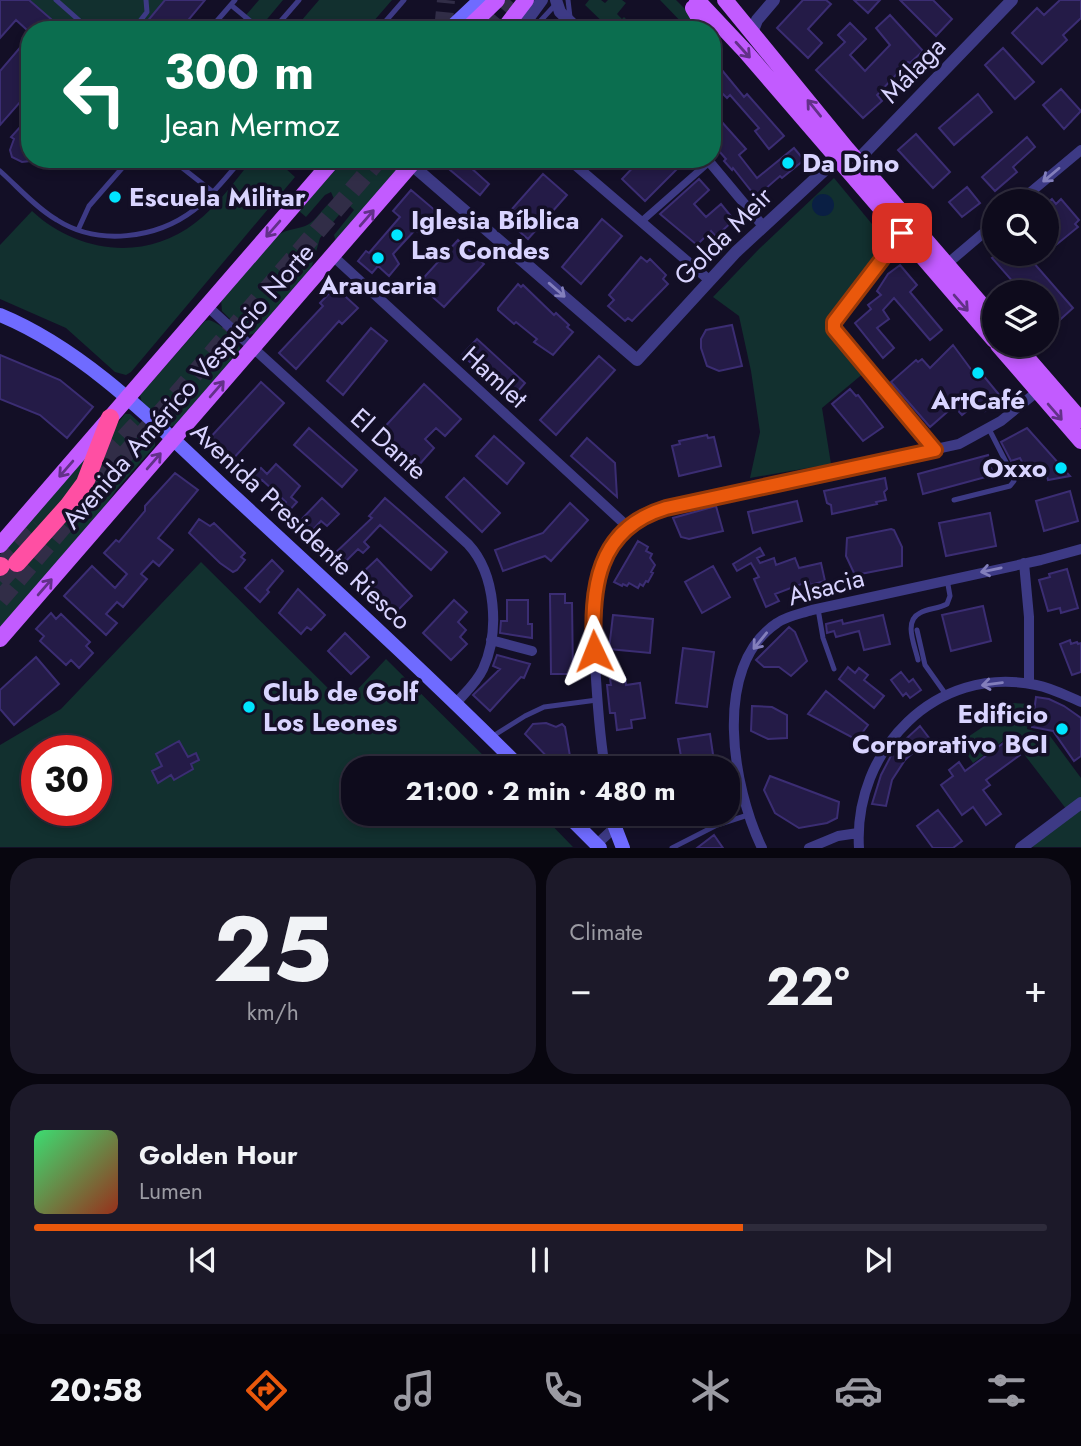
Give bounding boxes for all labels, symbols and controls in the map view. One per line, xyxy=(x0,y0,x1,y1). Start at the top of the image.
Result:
street label: Málaga xyxy=(872,28,954,112)
text: 300 m xyxy=(164,37,314,107)
one-way arrow xyxy=(735,41,751,59)
icon: left xyxy=(49,49,140,140)
one-way arrow xyxy=(806,100,822,118)
text: Jean Mermoz xyxy=(164,102,340,148)
place label: Da Dino xyxy=(802,144,899,182)
marker: Da Dino xyxy=(780,155,796,171)
one-way arrow xyxy=(1042,167,1060,183)
place label: Escuela Militar xyxy=(129,178,306,216)
street label: Golda Meir xyxy=(665,178,781,294)
marker: Escuela Militar xyxy=(107,189,123,205)
map controls xyxy=(982,189,1059,357)
button: search xyxy=(982,189,1059,266)
place label: Iglesia Bíblica Las Condes xyxy=(411,201,579,269)
pin xyxy=(872,203,932,263)
one-way arrow xyxy=(359,209,375,227)
icon: arrive xyxy=(883,214,921,252)
one-way arrow xyxy=(265,220,282,237)
marker: Iglesia Bíblica Las Condes xyxy=(389,227,405,243)
street label: Avenida Américo Vespucio Norte xyxy=(53,235,323,537)
marker: Araucaria xyxy=(370,250,386,266)
place label: Araucaria xyxy=(318,266,437,304)
button: layers xyxy=(982,280,1059,357)
one-way arrow xyxy=(547,282,565,298)
one-way arrow xyxy=(953,293,969,311)
street label: Hamlet xyxy=(454,337,537,417)
marker: ArtCafé xyxy=(970,365,986,381)
one-way arrow xyxy=(209,380,225,398)
place label: ArtCafé xyxy=(930,381,1025,419)
street label: El Dante xyxy=(342,399,436,489)
one-way arrow xyxy=(1047,402,1063,420)
street label: Avenida Presidente Riesco xyxy=(182,413,420,639)
place label: Oxxo xyxy=(982,449,1047,487)
one-way arrow xyxy=(146,452,162,470)
one-way arrow xyxy=(58,460,74,478)
marker: Oxxo xyxy=(1053,460,1069,476)
street label: Alsacia xyxy=(783,559,869,615)
one-way arrow xyxy=(980,563,1003,577)
one-way arrow xyxy=(37,579,53,597)
position arrow xyxy=(557,614,631,688)
one-way arrow xyxy=(752,631,768,649)
place label: Club de Golf Los Leones xyxy=(263,673,419,741)
one-way arrow xyxy=(981,677,1004,690)
place label: Edificio Corporativo BCI xyxy=(852,695,1048,763)
marker: Club de Golf Los Leones xyxy=(241,699,257,715)
marker: Edificio Corporativo BCI xyxy=(1054,721,1070,737)
speed limit sign: 30 xyxy=(21,735,112,826)
text: 21:00 · 2 min · 480 m xyxy=(405,772,676,810)
text: 25 xyxy=(214,884,332,1015)
text: Climate xyxy=(570,915,643,949)
text: 22° xyxy=(766,949,850,1025)
text: − xyxy=(570,961,592,1016)
text: + xyxy=(1024,961,1047,1016)
text: km/h xyxy=(247,995,299,1029)
text: Golden Hour xyxy=(139,1136,298,1174)
text: Lumen xyxy=(139,1174,203,1208)
icon: previous xyxy=(184,1241,222,1279)
icon: pause xyxy=(521,1241,559,1279)
icon: next xyxy=(859,1241,897,1279)
icon: directions xyxy=(242,1366,291,1415)
icon: music xyxy=(390,1366,439,1415)
icon: phone xyxy=(538,1366,587,1415)
icon: climate xyxy=(686,1366,735,1415)
icon: car xyxy=(834,1366,883,1415)
icon: filters xyxy=(982,1366,1031,1415)
text: 20:58 xyxy=(50,1367,143,1413)

